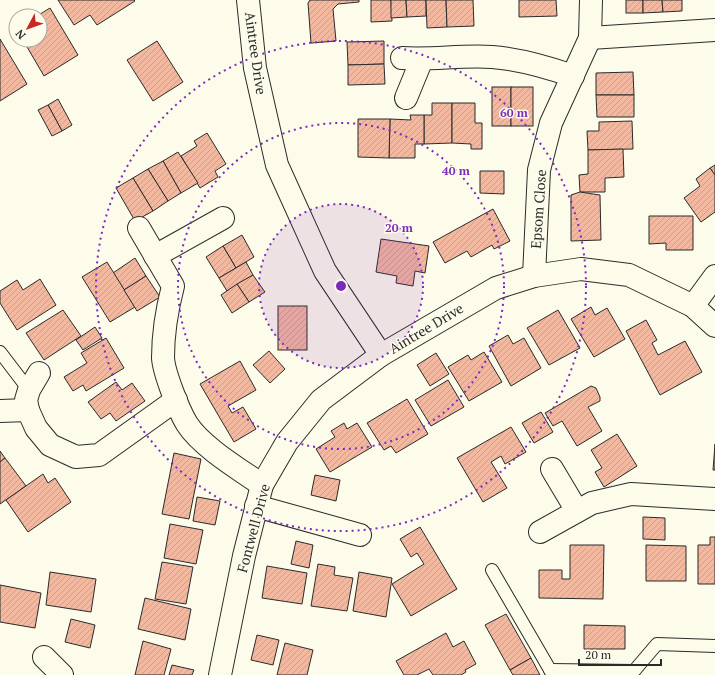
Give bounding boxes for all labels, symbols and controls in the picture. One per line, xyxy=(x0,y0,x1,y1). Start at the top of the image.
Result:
north arrow xyxy=(8,8,48,48)
street label: Aintree Drive xyxy=(241,10,271,96)
text: N xyxy=(12,26,28,42)
text: 60 m xyxy=(500,105,528,120)
text: 40 m xyxy=(442,163,470,178)
street label: Epsom Close xyxy=(526,169,550,249)
text: 20 m xyxy=(385,220,413,235)
centre of rings xyxy=(334,279,348,293)
street label: Aintree Drive xyxy=(385,298,467,358)
street label: Fontwell Drive xyxy=(232,482,274,574)
scale bar xyxy=(579,641,661,667)
text: 20 m xyxy=(585,647,612,662)

